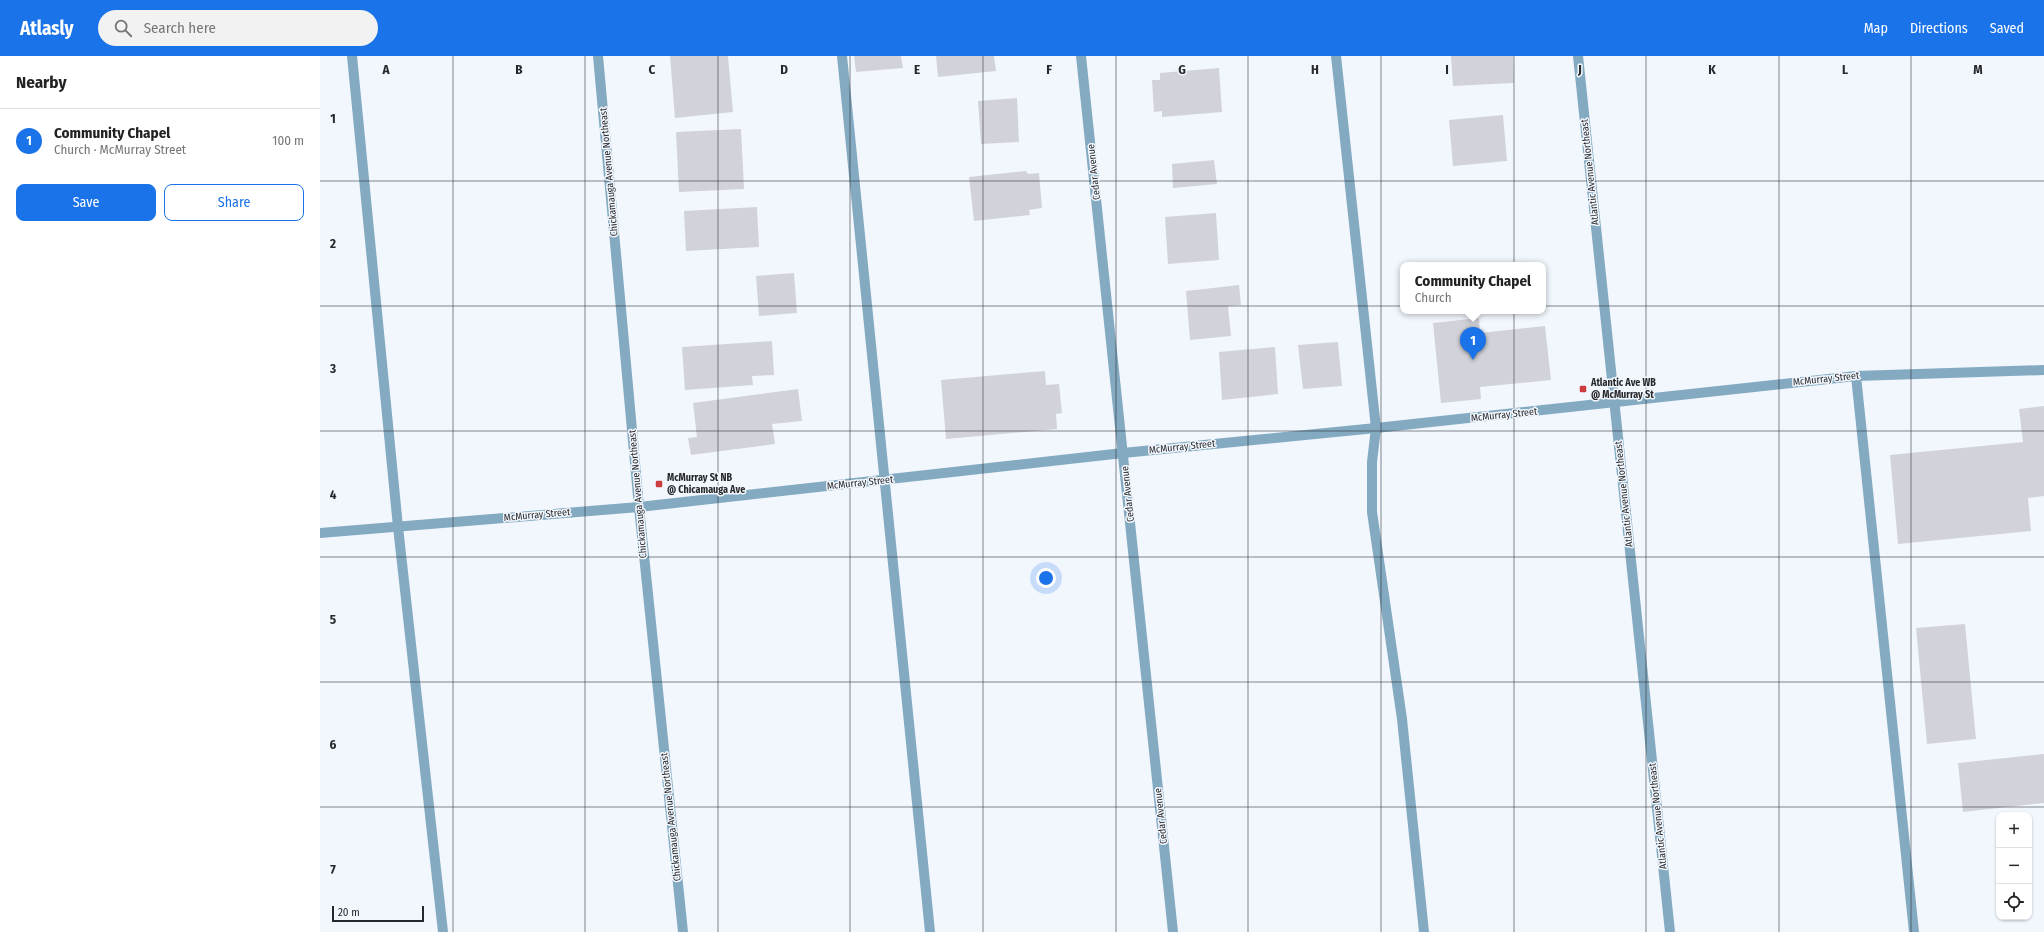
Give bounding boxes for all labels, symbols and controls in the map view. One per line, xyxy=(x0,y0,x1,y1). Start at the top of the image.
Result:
search box xyxy=(98,10,378,46)
text: Atlasly xyxy=(20,17,74,40)
icon: search xyxy=(112,17,134,39)
text: Search here xyxy=(144,19,216,37)
text: Map xyxy=(1864,20,1888,37)
text: Directions xyxy=(1910,20,1968,37)
text: Saved xyxy=(1990,20,2024,37)
text: A xyxy=(381,62,390,77)
text: B xyxy=(515,62,523,77)
text: C xyxy=(649,62,656,77)
text: D xyxy=(780,62,788,77)
text: E xyxy=(914,62,920,77)
text: F xyxy=(1046,62,1052,77)
text: G xyxy=(1178,62,1186,77)
text: H xyxy=(1311,62,1319,77)
text: I xyxy=(1445,62,1449,77)
text: J xyxy=(1577,62,1582,77)
text: K xyxy=(1708,62,1716,77)
text: L xyxy=(1842,62,1848,77)
text: M xyxy=(1973,62,1983,77)
text: Nearby xyxy=(16,72,67,93)
street label: Chickamauga Avenue Northeast xyxy=(597,106,621,237)
text: 1 xyxy=(330,111,336,126)
street label: Atlantic Avenue Northeast xyxy=(1578,118,1602,226)
text: Community Chapel xyxy=(54,124,170,142)
text: 1 xyxy=(26,133,32,148)
text: 100 m xyxy=(272,133,304,148)
text: Church · McMurray Street xyxy=(54,142,186,157)
street label: Cedar Avenue xyxy=(1085,143,1103,200)
button: Save xyxy=(16,184,156,221)
button: Share xyxy=(164,184,304,221)
text: 2 xyxy=(329,236,336,251)
popup xyxy=(1400,262,1546,314)
text: Community Chapel xyxy=(1415,272,1531,290)
text: Church xyxy=(1415,290,1452,305)
pin: 1 xyxy=(1460,327,1486,360)
text: 3 xyxy=(329,361,336,376)
street label: McMurray Street xyxy=(1792,369,1860,388)
place label: Atlantic Ave WB @ McMurray St xyxy=(1590,377,1656,401)
marker: Atlantic Ave WB @ McMurray St xyxy=(1578,384,1588,394)
street label: McMurray Street xyxy=(1470,405,1538,424)
street label: Chickamauga Avenue Northeast xyxy=(626,428,650,559)
street label: McMurray Street xyxy=(1148,437,1216,456)
street label: Atlantic Avenue Northeast xyxy=(1612,440,1636,548)
street label: Cedar Avenue xyxy=(1119,465,1137,522)
place label: McMurray St NB @ Chicamauga Ave xyxy=(667,472,745,496)
street label: McMurray Street xyxy=(826,473,894,492)
marker: McMurray St NB @ Chicamauga Ave xyxy=(654,479,664,489)
text: 4 xyxy=(330,487,337,502)
street label: McMurray Street xyxy=(503,506,571,524)
your location xyxy=(1036,568,1056,588)
text: 5 xyxy=(330,612,336,627)
text: 6 xyxy=(330,737,337,752)
street label: Chickamauga Avenue Northeast xyxy=(658,751,684,882)
street label: Atlantic Avenue Northeast xyxy=(1646,762,1670,870)
street label: Cedar Avenue xyxy=(1152,787,1170,844)
map controls xyxy=(1996,812,2032,920)
button: + xyxy=(1996,812,2032,848)
button: − xyxy=(1996,848,2032,884)
text: 7 xyxy=(330,862,336,877)
button: locate xyxy=(1996,884,2032,920)
scale bar xyxy=(332,904,424,923)
text: 20 m xyxy=(338,906,360,919)

